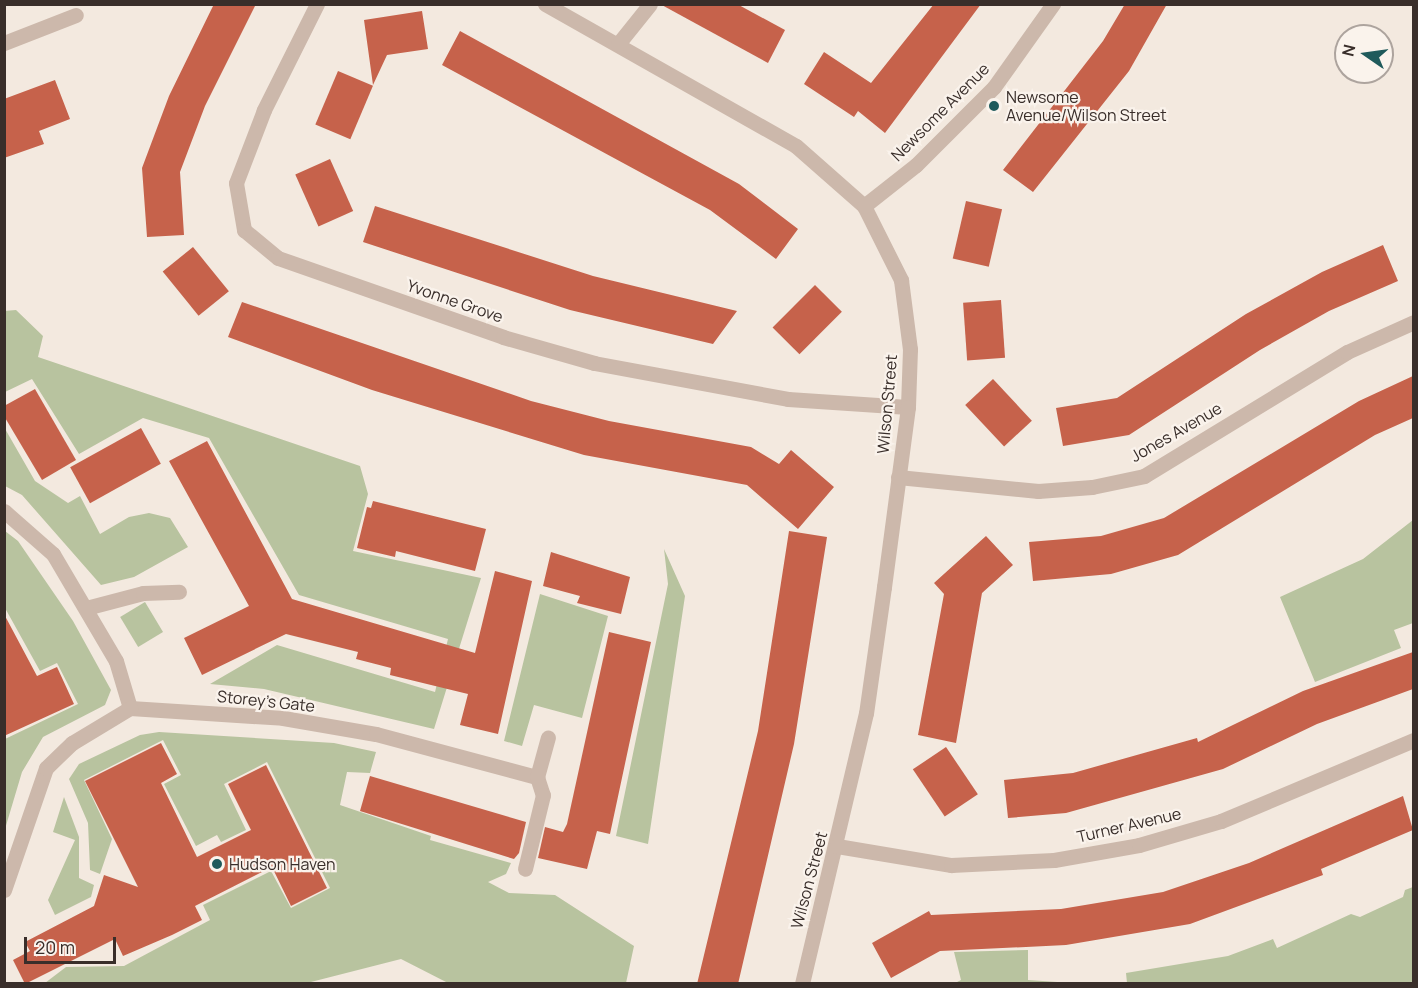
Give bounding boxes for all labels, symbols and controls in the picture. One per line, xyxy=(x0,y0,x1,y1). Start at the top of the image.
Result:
north arrow xyxy=(1334,24,1394,84)
text: N xyxy=(1336,42,1360,58)
street label: Newsome Avenue xyxy=(887,59,993,165)
place label: Newsome Avenue/Wilson Street xyxy=(1006,87,1167,125)
marker: Newsome Avenue/Wilson Street xyxy=(987,99,1001,113)
street label: Yvonne Grove xyxy=(404,276,506,326)
street label: Wilson Street xyxy=(873,354,901,454)
street label: Jones Avenue xyxy=(1127,398,1225,466)
street label: Storey's Gate xyxy=(216,686,316,716)
street label: Turner Avenue xyxy=(1075,804,1183,846)
street label: Wilson Street xyxy=(787,829,831,931)
place label: Hudson Haven xyxy=(229,854,335,874)
marker: Hudson Haven xyxy=(210,857,224,871)
scale bar xyxy=(27,925,118,963)
text: 20 m xyxy=(35,935,75,959)

